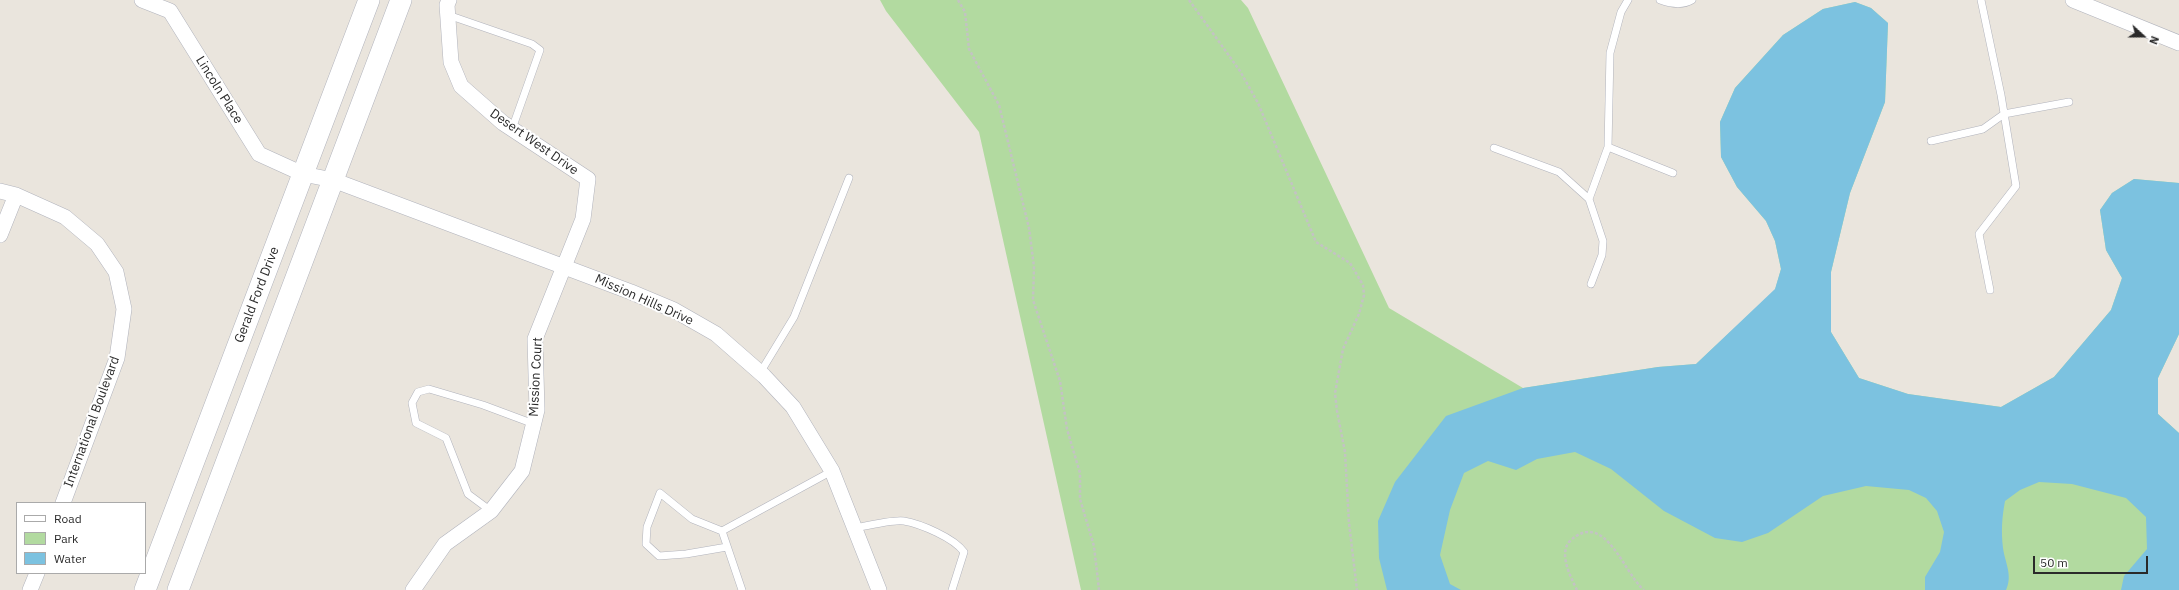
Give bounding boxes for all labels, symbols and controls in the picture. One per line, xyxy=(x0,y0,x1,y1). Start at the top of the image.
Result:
north arrow xyxy=(2123,16,2163,56)
text: N xyxy=(2146,34,2162,47)
street label: Lincoln Place xyxy=(192,53,246,127)
street label: Desert West Drive xyxy=(487,106,581,178)
street label: Gerald Ford Drive xyxy=(231,245,283,345)
street label: Mission Hills Drive xyxy=(592,271,696,329)
street label: Mission Court xyxy=(526,337,546,417)
street label: International Boulevard xyxy=(61,354,123,490)
legend xyxy=(16,502,146,574)
text: Road xyxy=(54,511,82,526)
text: Park xyxy=(54,531,78,546)
scale bar xyxy=(2035,548,2150,574)
text: Water xyxy=(54,551,86,566)
text: 50 m xyxy=(2040,555,2068,570)

